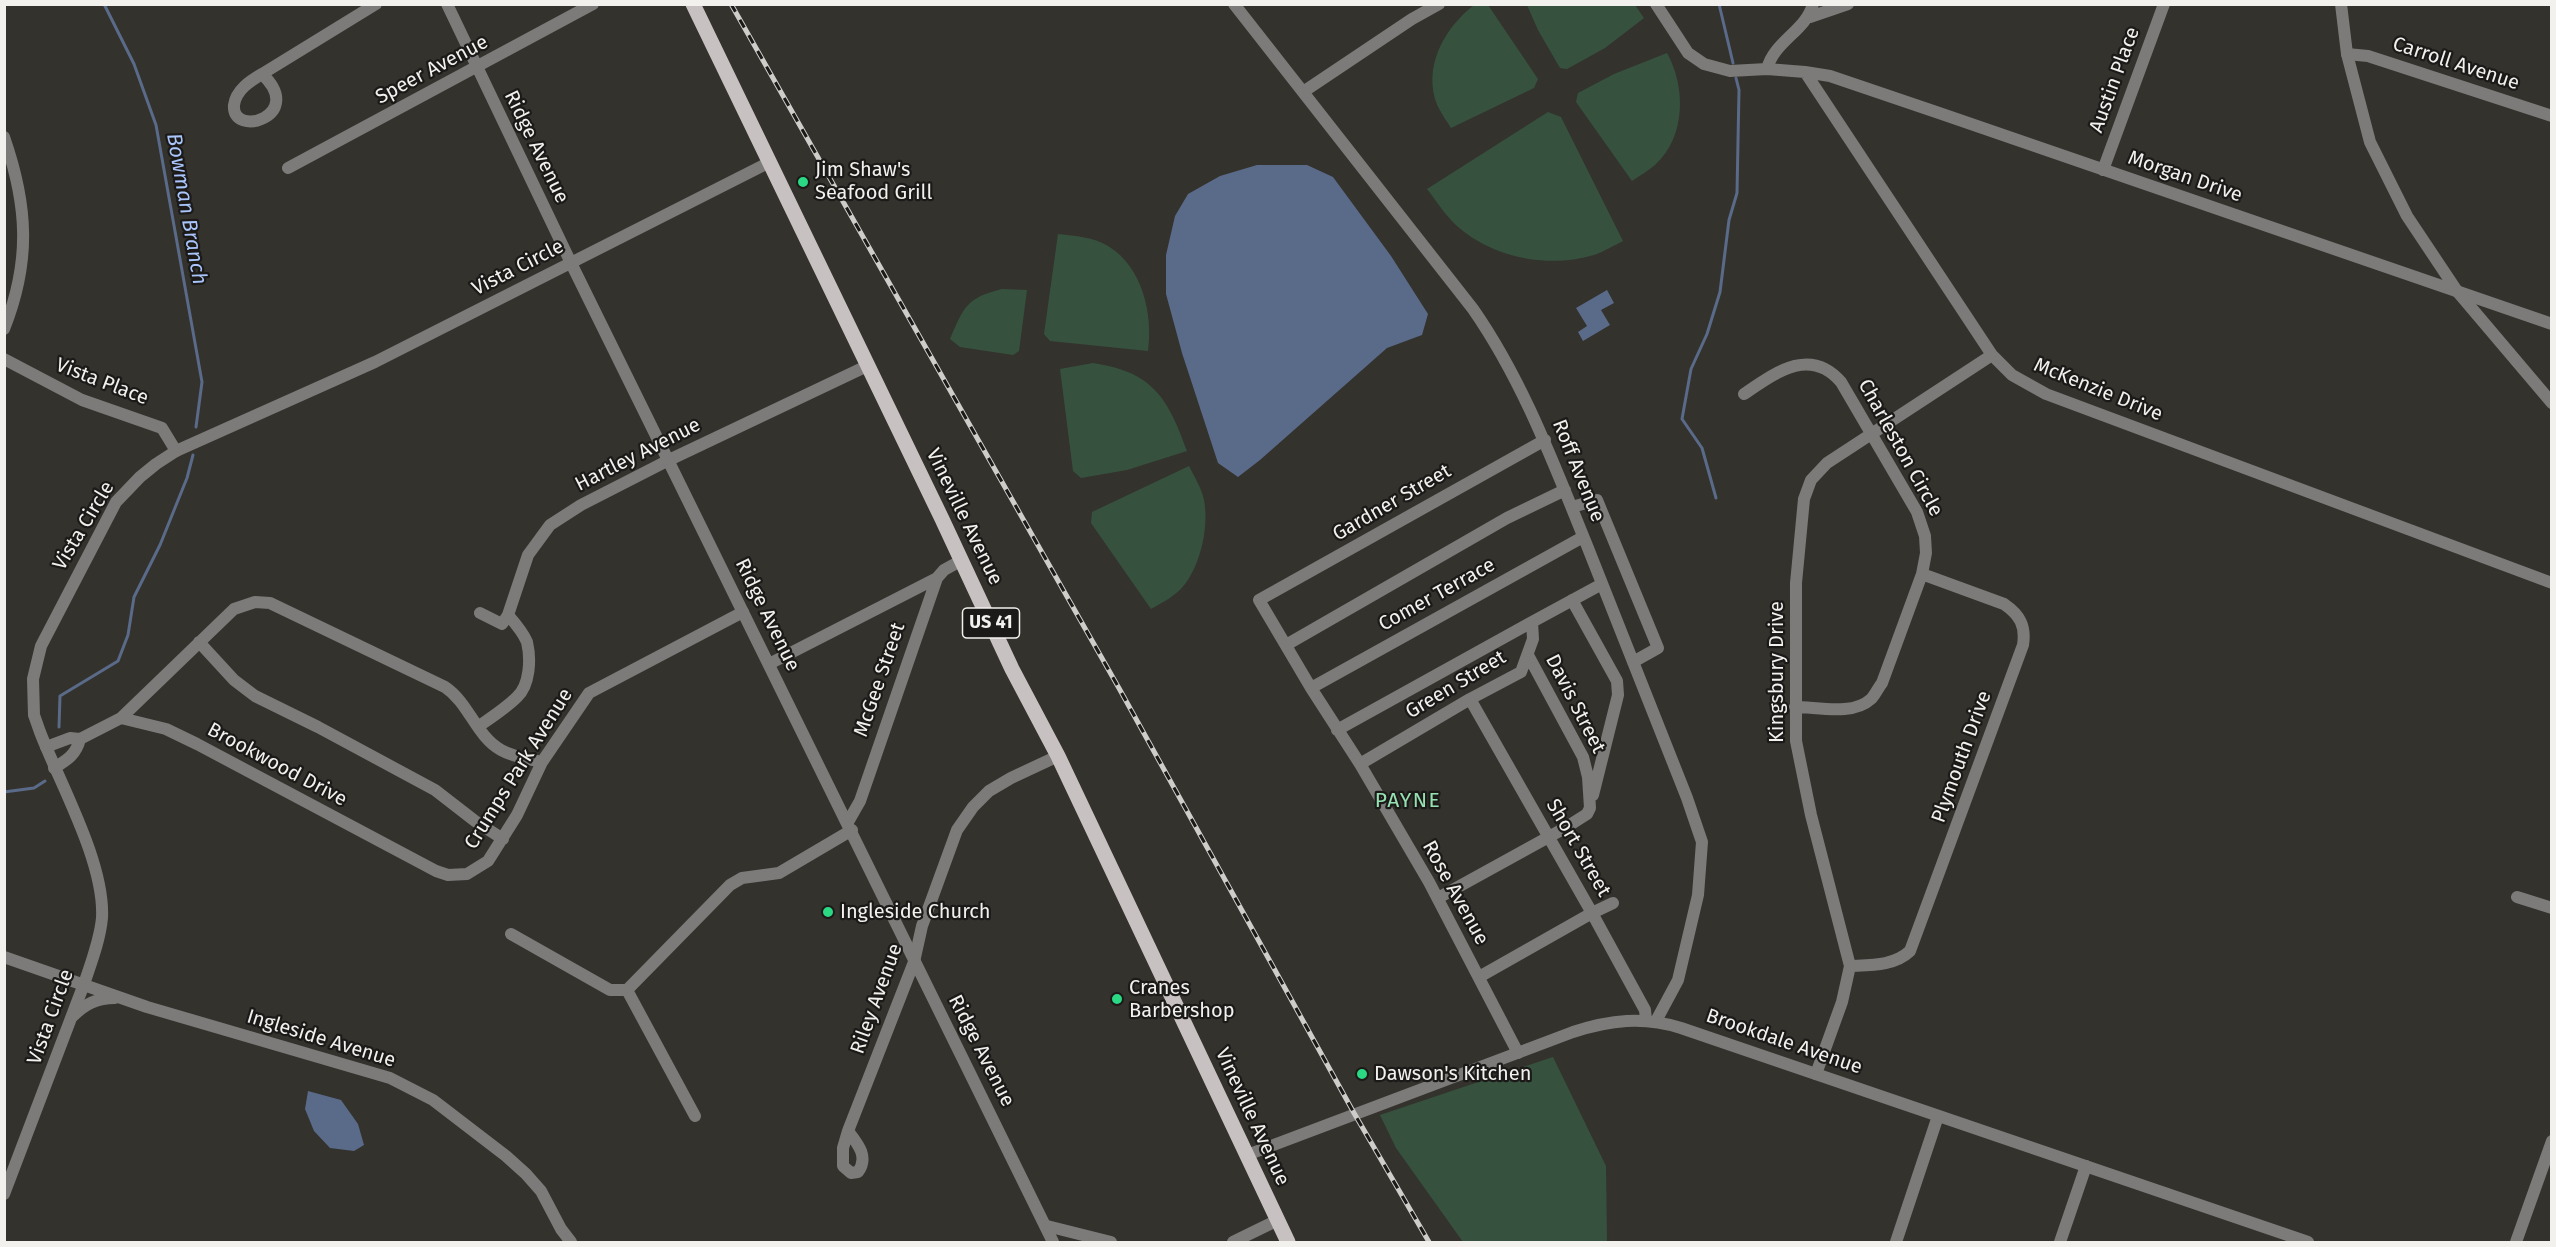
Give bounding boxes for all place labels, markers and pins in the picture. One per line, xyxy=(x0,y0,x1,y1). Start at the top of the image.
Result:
place label: Jim Shaw's Seafood Grill xyxy=(815,158,932,205)
marker: Jim Shaw's Seafood Grill xyxy=(796,175,810,189)
place label: Ingleside Church xyxy=(840,900,991,924)
marker: Ingleside Church xyxy=(821,905,835,919)
place label: Cranes Barbershop xyxy=(1129,976,1235,1023)
marker: Cranes Barbershop xyxy=(1110,992,1124,1006)
place label: Dawson's Kitchen xyxy=(1374,1062,1531,1086)
marker: Dawson's Kitchen xyxy=(1355,1067,1369,1081)

